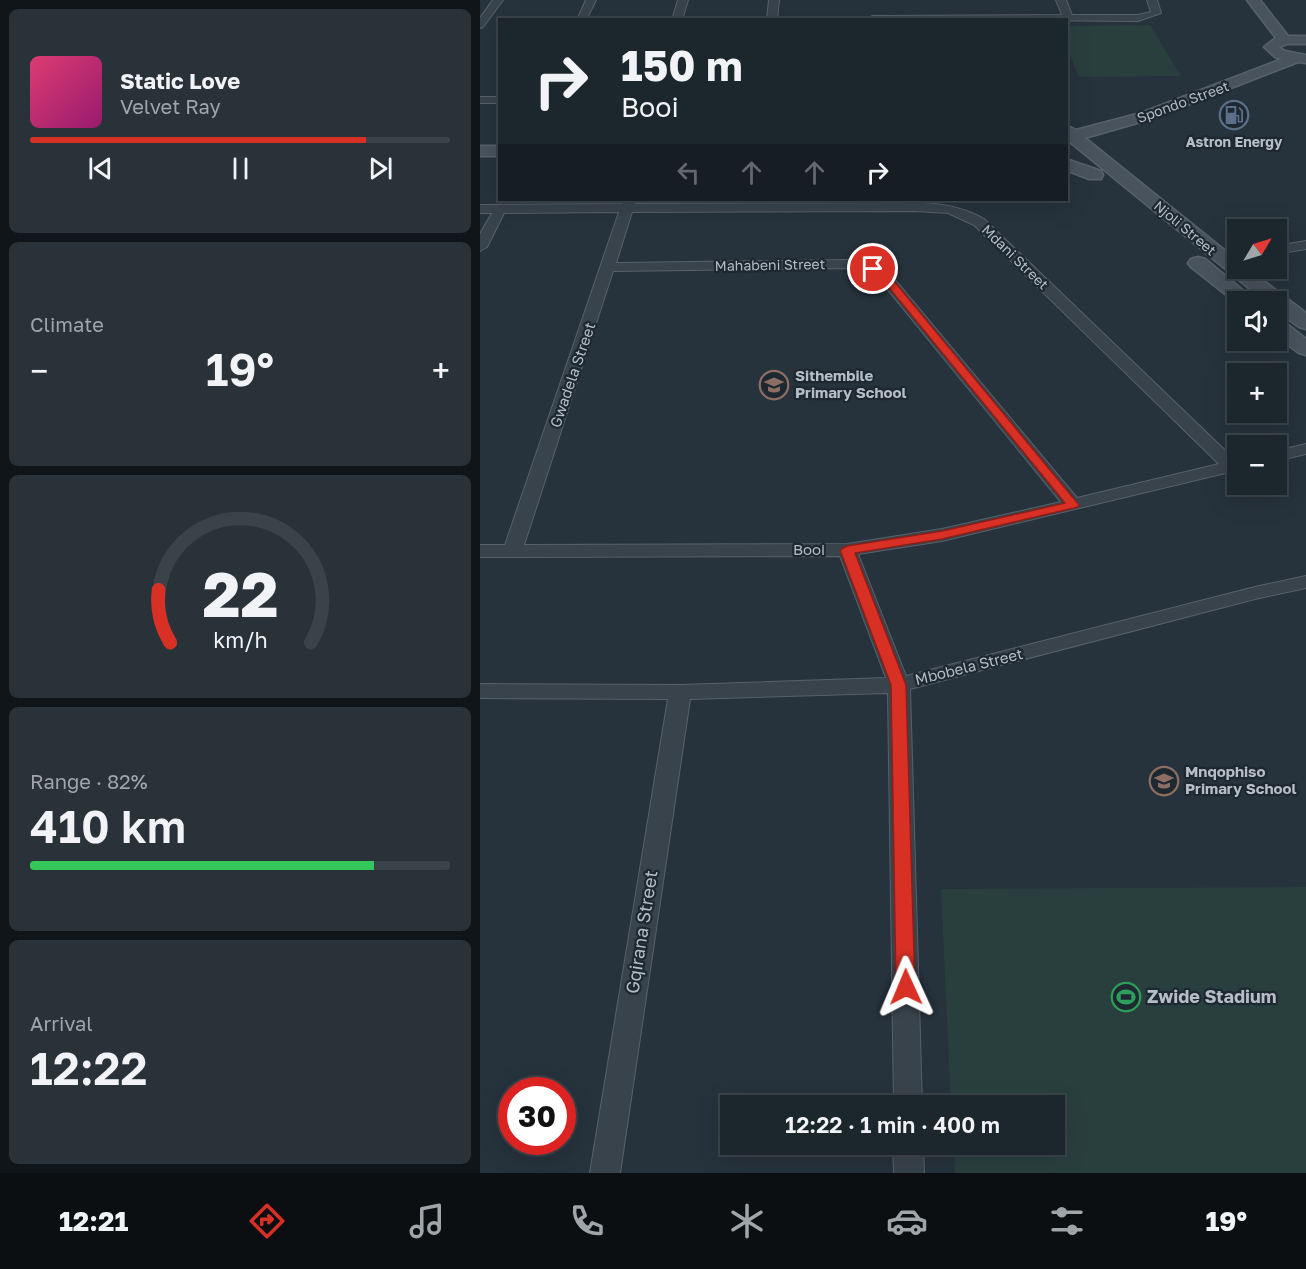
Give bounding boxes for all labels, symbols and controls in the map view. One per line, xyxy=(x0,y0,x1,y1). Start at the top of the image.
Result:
text: 150 m xyxy=(621,40,743,90)
icon: right xyxy=(522,42,600,120)
text: Static Love xyxy=(120,67,240,94)
street label: Spondo Street xyxy=(1135,77,1231,126)
text: Booi xyxy=(621,91,679,123)
text: Velvet Ray xyxy=(120,94,221,118)
fuel station icon: Astron Energy xyxy=(1218,99,1250,131)
place label: Astron Energy xyxy=(1186,133,1283,150)
icon: previous xyxy=(84,152,117,185)
icon: pause xyxy=(224,152,257,185)
icon: next xyxy=(364,152,397,185)
icon: left xyxy=(672,156,705,189)
icon: ahead xyxy=(735,156,768,189)
icon: ahead xyxy=(798,156,831,189)
icon: right xyxy=(861,156,894,189)
street label: Njoli Street xyxy=(1151,197,1220,259)
north arrow xyxy=(1227,219,1287,279)
map controls xyxy=(1227,219,1287,495)
street label: Mdani Street xyxy=(979,221,1052,293)
pin xyxy=(847,243,898,294)
icon: arrive xyxy=(856,252,889,285)
street label: Mahabeni Street xyxy=(715,255,825,274)
button: sound xyxy=(1227,291,1287,351)
text: Climate xyxy=(30,312,104,336)
street label: Gwadela Street xyxy=(546,320,599,430)
text: 19° xyxy=(206,342,274,396)
text: − xyxy=(30,351,48,390)
text: + xyxy=(432,351,450,390)
button: + xyxy=(1227,363,1287,423)
place label: Sithembile Primary School xyxy=(795,366,907,401)
school or university icon: Sithembile Primary School xyxy=(758,369,790,401)
button: − xyxy=(1227,435,1287,495)
street label: Booi xyxy=(793,540,825,558)
text: 22 xyxy=(202,557,278,632)
text: km/h xyxy=(213,628,267,654)
street label: Mbobela Street xyxy=(913,644,1025,688)
place label: Mnqophiso Primary School xyxy=(1185,762,1297,797)
school or university icon: Mnqophiso Primary School xyxy=(1148,765,1180,797)
text: Range · 82% xyxy=(30,769,148,793)
text: 410 km xyxy=(30,799,186,853)
street label: Gqirana Street xyxy=(620,869,662,995)
position arrow xyxy=(874,955,938,1019)
sports icon: Zwide Stadium xyxy=(1110,981,1142,1013)
place label: Zwide Stadium xyxy=(1147,985,1276,1007)
text: Arrival xyxy=(30,1011,93,1035)
text: 12:22 xyxy=(30,1041,148,1095)
speed limit sign: 30 xyxy=(498,1077,576,1155)
text: 12:22 · 1 min · 400 m xyxy=(785,1111,1000,1138)
icon: directions xyxy=(246,1200,288,1242)
icon: music xyxy=(406,1200,448,1242)
icon: phone xyxy=(566,1200,608,1242)
icon: climate xyxy=(726,1200,768,1242)
icon: car xyxy=(886,1200,928,1242)
icon: filters xyxy=(1046,1200,1088,1242)
text: 12:21 xyxy=(59,1205,128,1237)
text: 19° xyxy=(1205,1205,1247,1237)

